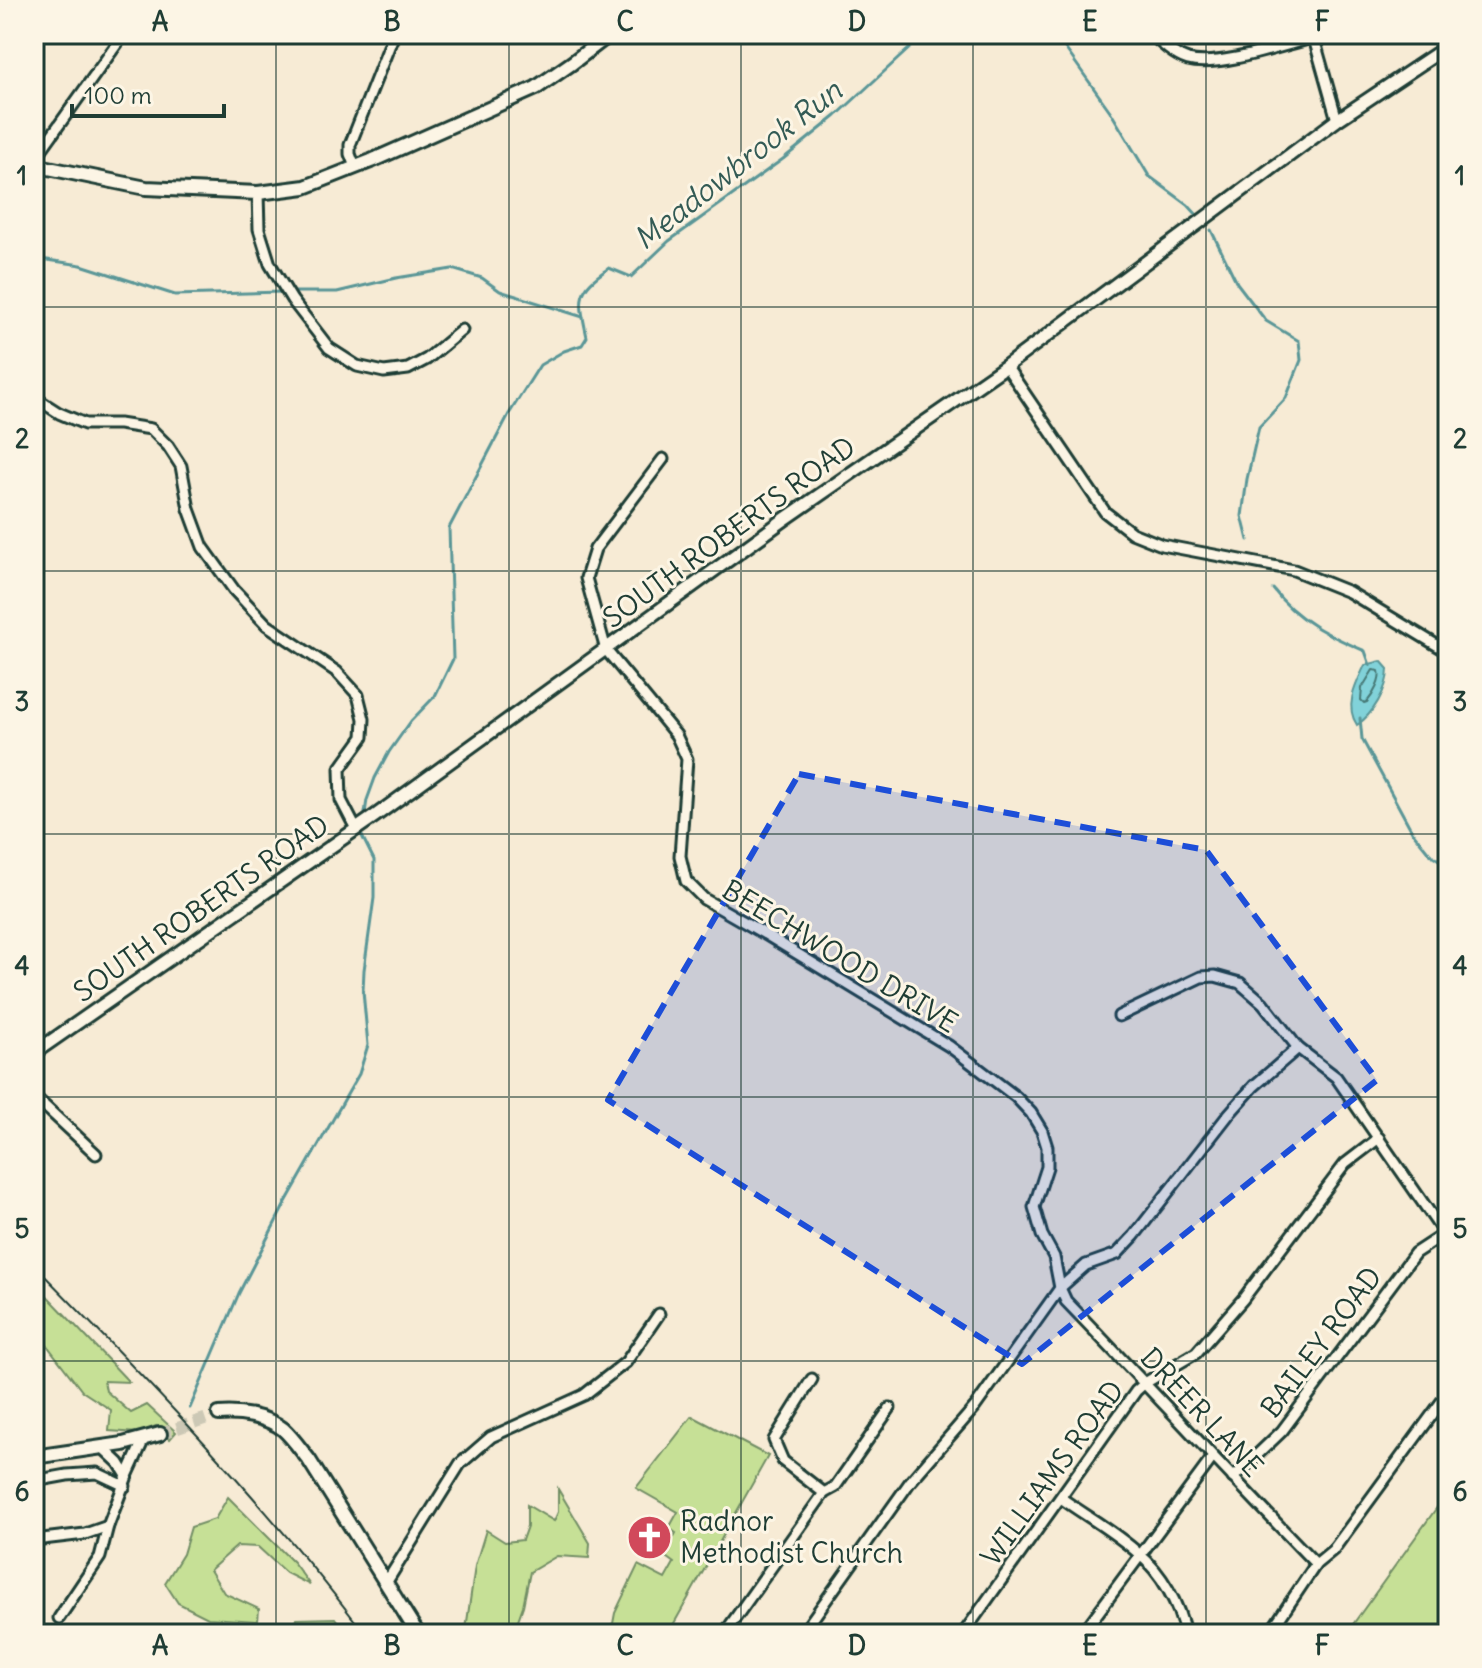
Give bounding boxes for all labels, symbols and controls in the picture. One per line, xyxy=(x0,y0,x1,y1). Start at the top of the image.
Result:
text: A xyxy=(152,5,169,38)
text: B xyxy=(383,5,401,38)
text: C xyxy=(616,5,634,38)
text: D xyxy=(848,5,866,38)
text: E xyxy=(1082,5,1098,38)
text: F xyxy=(1315,5,1330,38)
scale bar xyxy=(72,68,224,118)
water label: Meadowbrook Run xyxy=(626,71,850,257)
text: 100 m xyxy=(84,80,152,110)
text: 1 xyxy=(17,159,27,192)
text: 1 xyxy=(1455,159,1465,192)
text: 2 xyxy=(15,422,29,455)
text: 2 xyxy=(1453,422,1467,455)
street label: SOUTH ROBERTS ROAD xyxy=(596,428,862,636)
text: 3 xyxy=(15,685,29,718)
text: 3 xyxy=(1453,685,1467,718)
street label: SOUTH ROBERTS ROAD xyxy=(67,806,335,1010)
street label: BEECHWOOD DRIVE xyxy=(716,872,964,1040)
text: 4 xyxy=(14,949,30,982)
text: 4 xyxy=(1452,949,1468,982)
text: 5 xyxy=(15,1212,30,1245)
text: 5 xyxy=(1453,1212,1468,1245)
street label: BAILEY ROAD xyxy=(1253,1259,1389,1425)
street label: DREER LANE xyxy=(1133,1340,1271,1484)
street label: WILLIAMS ROAD xyxy=(973,1373,1131,1573)
text: 6 xyxy=(14,1475,30,1508)
text: 6 xyxy=(1452,1475,1468,1508)
place label: Radnor Methodist Church xyxy=(680,1503,903,1571)
church icon: Radnor Methodist Church xyxy=(625,1513,673,1561)
text: A xyxy=(152,1629,169,1662)
text: B xyxy=(383,1629,401,1662)
text: C xyxy=(616,1629,634,1662)
text: D xyxy=(848,1629,866,1662)
text: E xyxy=(1082,1629,1098,1662)
text: F xyxy=(1315,1629,1330,1662)

